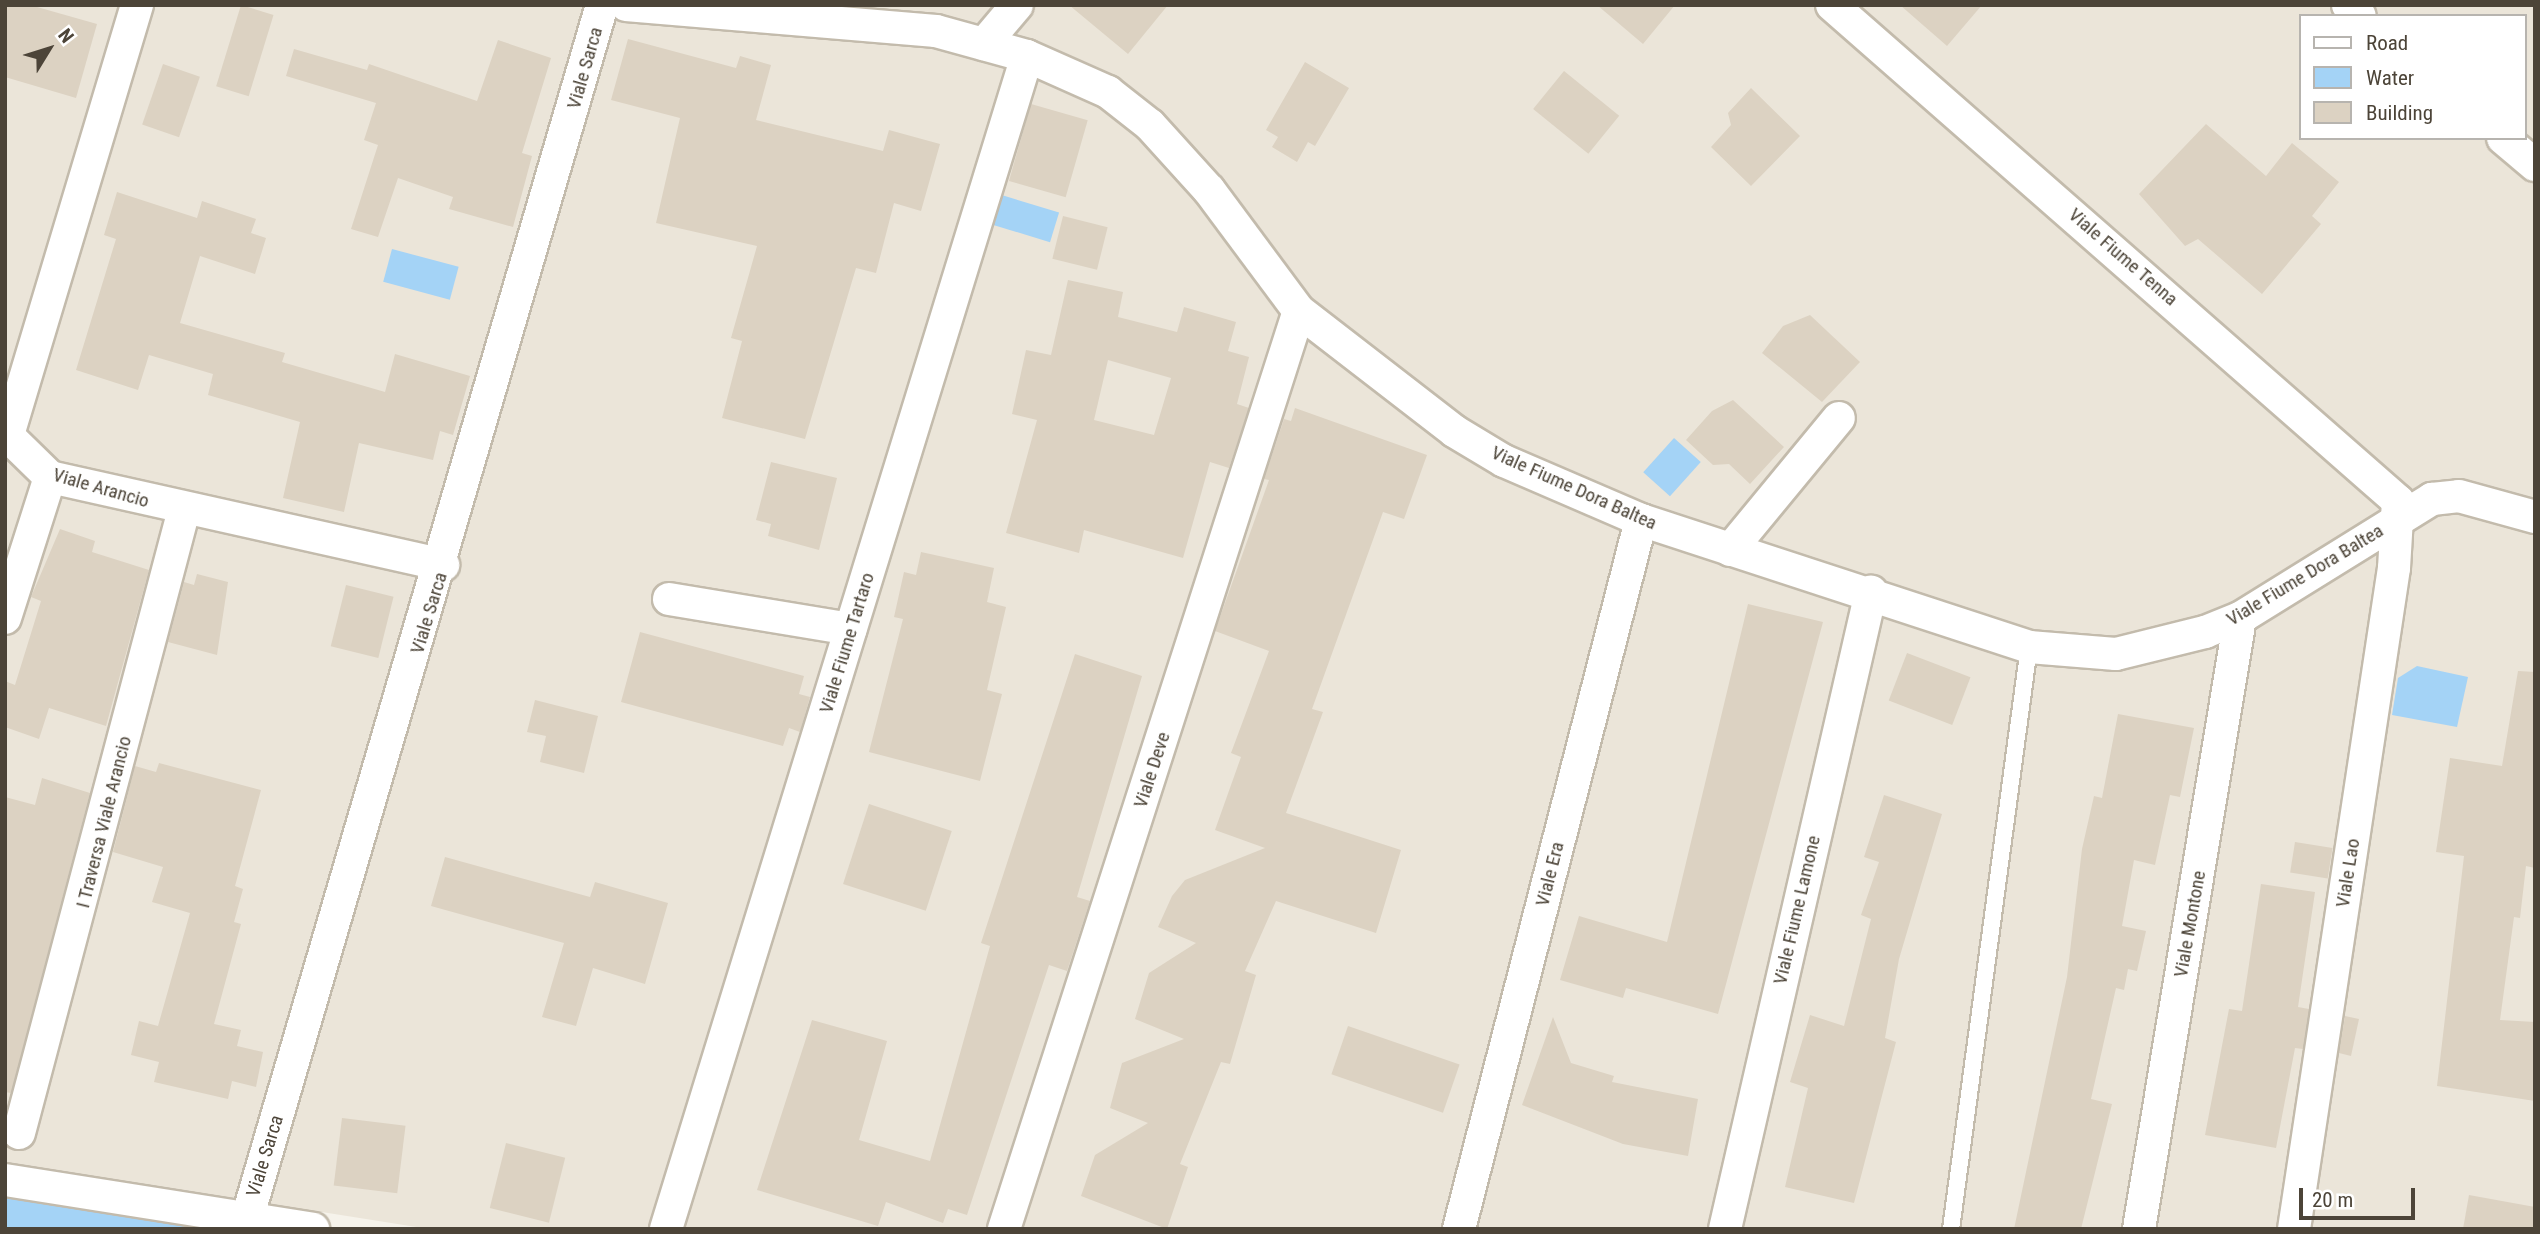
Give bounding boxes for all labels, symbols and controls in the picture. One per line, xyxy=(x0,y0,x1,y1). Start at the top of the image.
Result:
north arrow xyxy=(14,14,84,84)
legend xyxy=(2298,14,2526,140)
text: N xyxy=(53,24,79,47)
street label: Viale Sarca xyxy=(562,24,608,112)
text: Road xyxy=(2366,31,2408,55)
text: Water xyxy=(2366,66,2414,90)
text: Building xyxy=(2366,101,2433,125)
street label: Viale Fiume Tenna xyxy=(2064,203,2182,311)
street label: Viale Fiume Dora Baltea xyxy=(1488,441,1660,535)
street label: Viale Arancio xyxy=(50,463,152,513)
street label: Viale Fiume Dora Baltea xyxy=(2223,519,2387,631)
street label: Viale Sarca xyxy=(406,569,452,657)
street label: Viale Fiume Tartaro xyxy=(815,570,879,716)
street label: Viale Deve xyxy=(1129,729,1175,811)
street label: I Traversa Viale Arancio xyxy=(72,734,136,910)
street label: Viale Fiume Lamone xyxy=(1769,833,1825,987)
street label: Viale Lao xyxy=(2331,837,2365,909)
street label: Viale Era xyxy=(1531,839,1569,909)
street label: Viale Montone xyxy=(2169,869,2211,979)
street label: Viale Sarca xyxy=(242,1112,288,1200)
scale bar xyxy=(2302,1174,2418,1218)
text: 20 m xyxy=(2312,1188,2353,1212)

